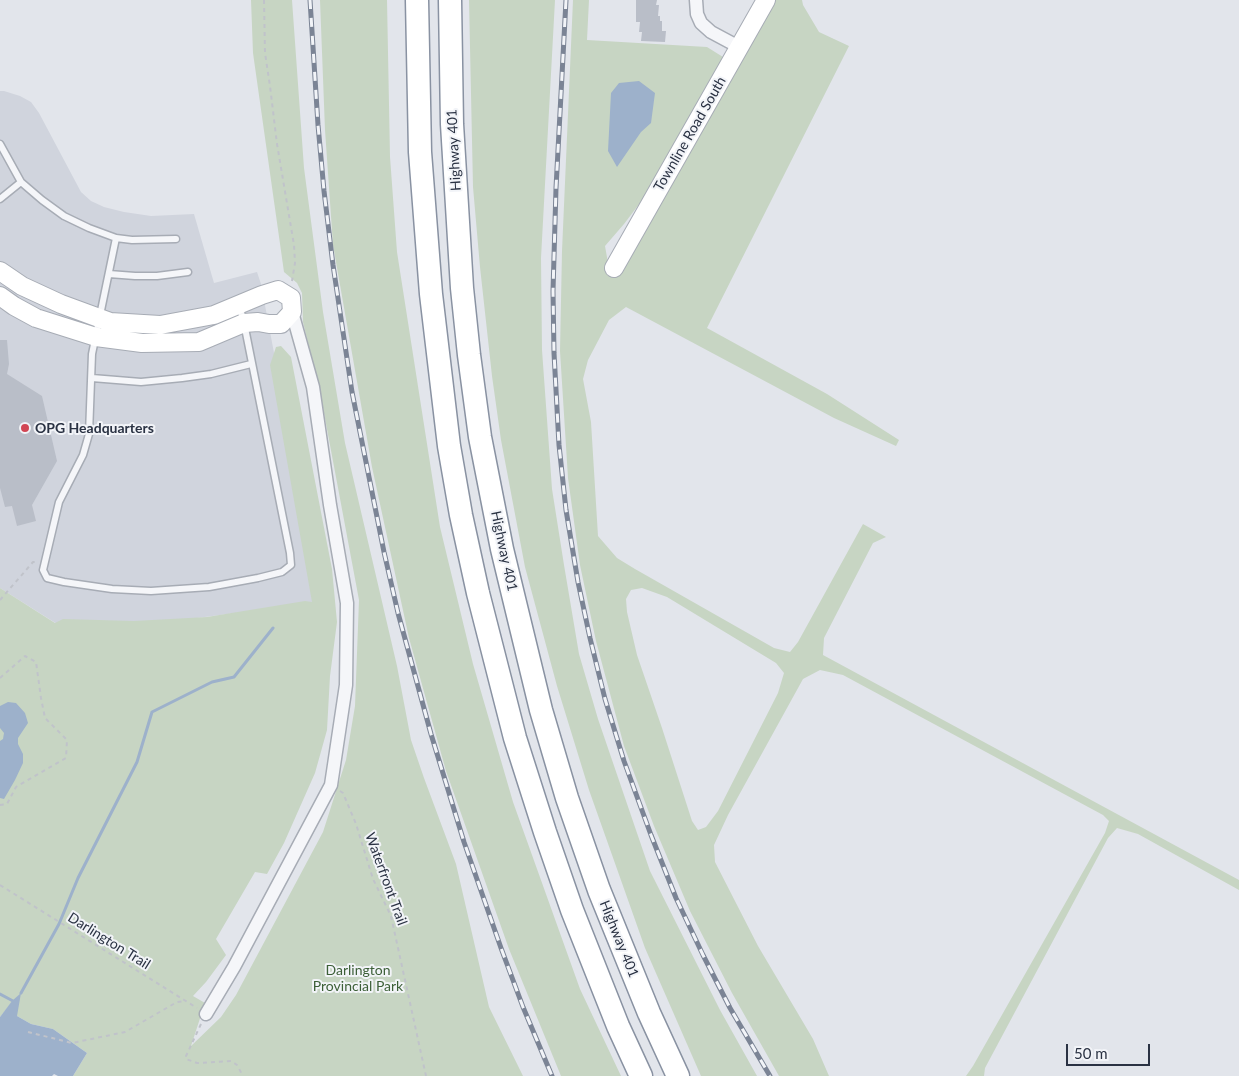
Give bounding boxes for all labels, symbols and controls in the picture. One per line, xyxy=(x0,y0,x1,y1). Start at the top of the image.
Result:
street label: Townline Road South xyxy=(650,74,730,194)
street label: Highway 401 xyxy=(443,109,465,191)
place label: OPG Headquarters xyxy=(35,420,154,436)
marker: OPG Headquarters xyxy=(19,422,31,434)
street label: Highway 401 xyxy=(487,509,521,593)
street label: Waterfront Trail xyxy=(361,830,411,928)
street label: Highway 401 xyxy=(596,898,642,980)
street label: Darlington Trail xyxy=(65,909,153,973)
park label: Darlington Provincial Park xyxy=(313,962,403,994)
scale bar xyxy=(1069,1034,1153,1066)
text: 50 m xyxy=(1074,1044,1108,1062)

